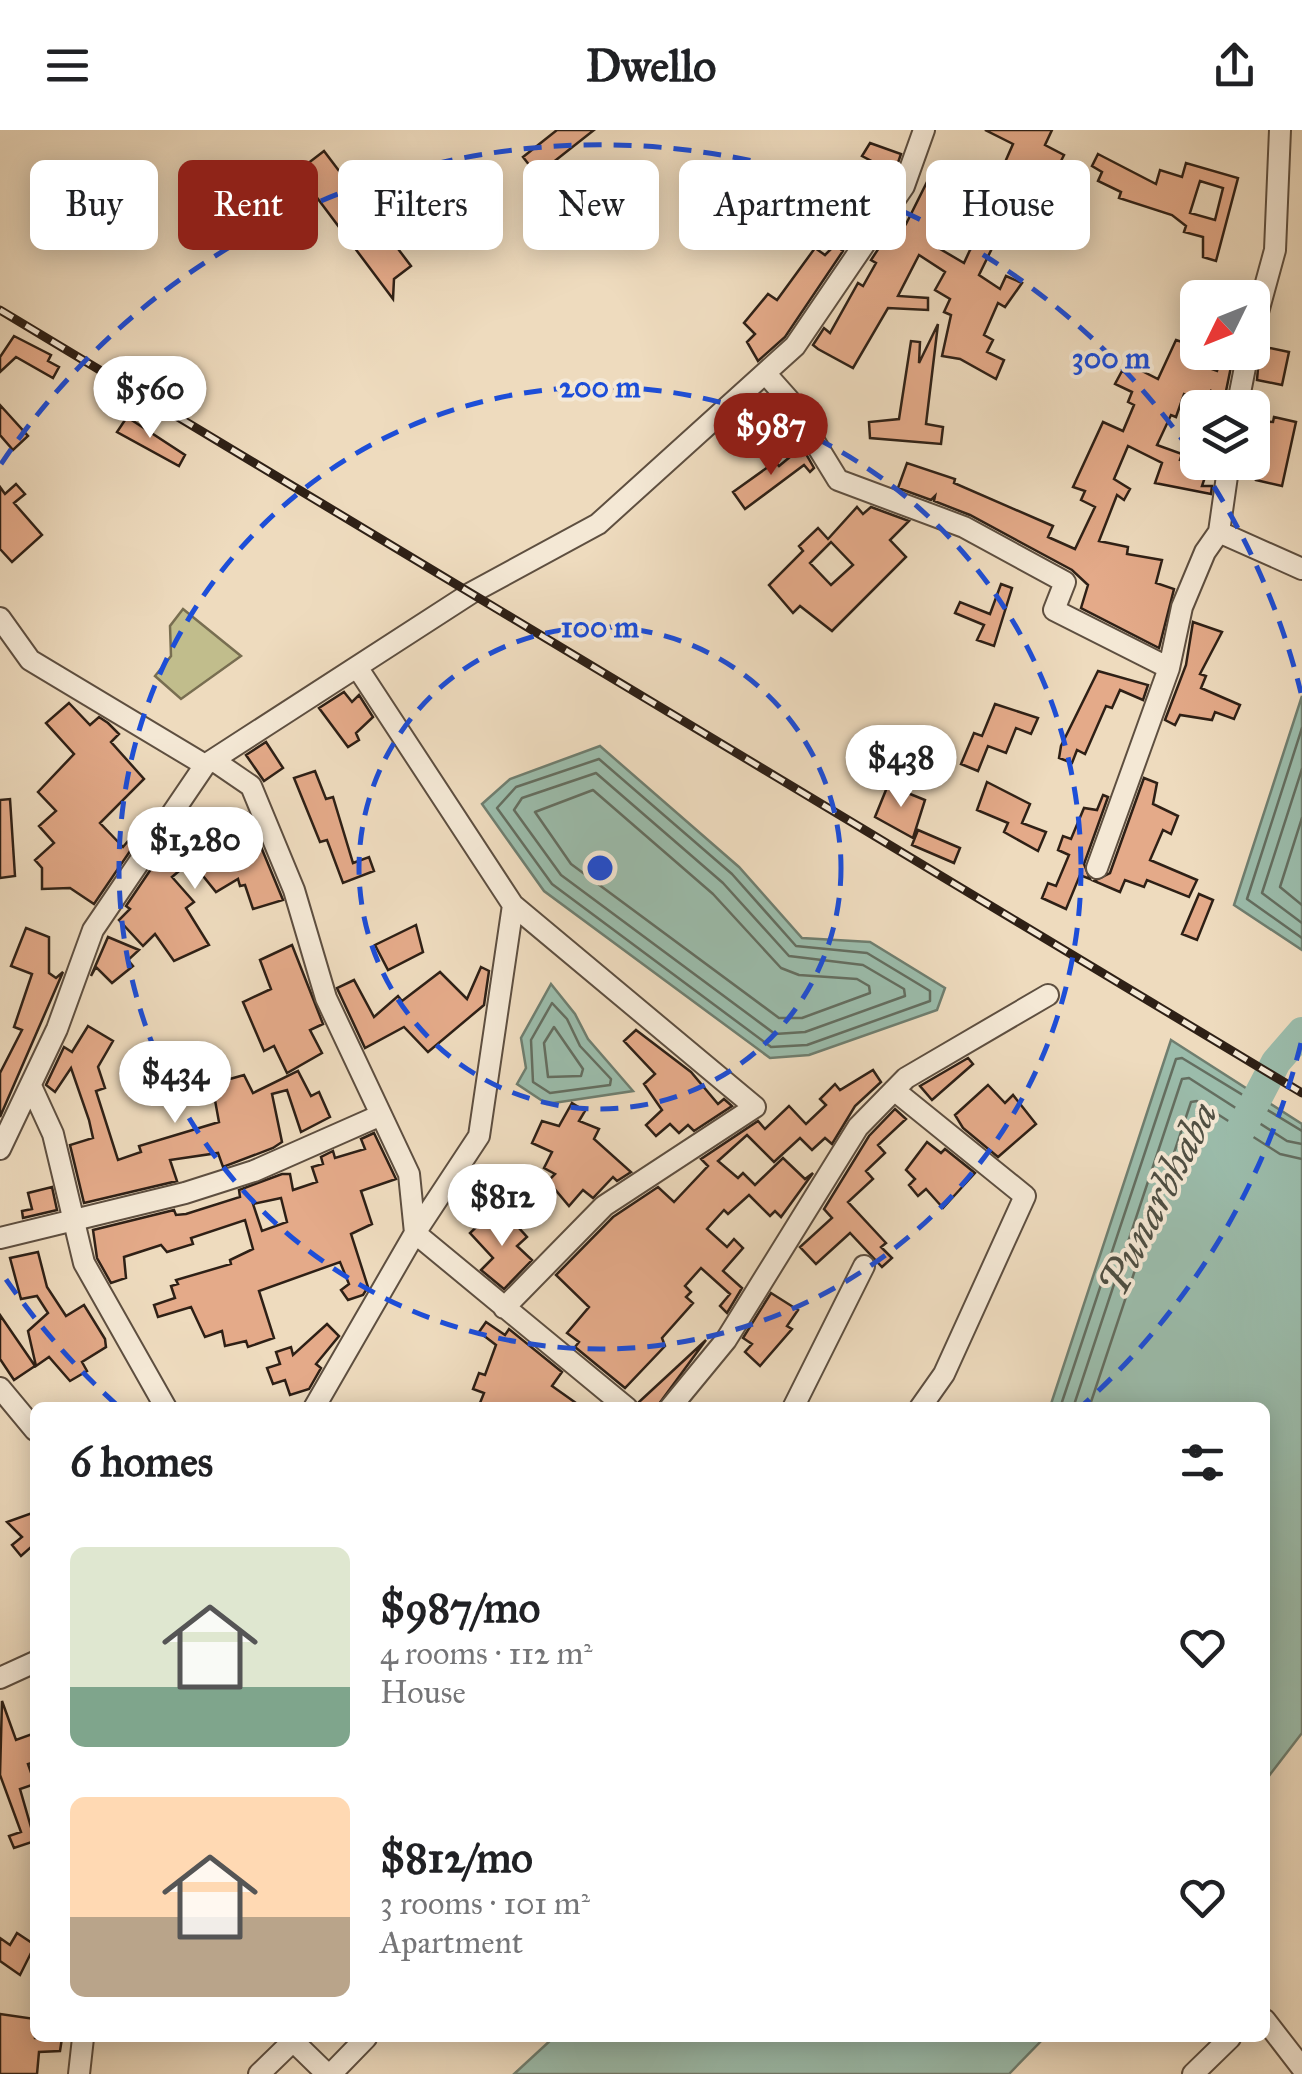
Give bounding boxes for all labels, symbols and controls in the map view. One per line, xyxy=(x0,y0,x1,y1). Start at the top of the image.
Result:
icon: menu xyxy=(40,38,95,93)
text: Dwello xyxy=(586,38,716,93)
icon: share xyxy=(1207,38,1262,93)
chip: Buy xyxy=(30,160,158,250)
chip: Rent xyxy=(178,160,318,250)
chip: Filters xyxy=(338,160,503,250)
chip: New xyxy=(523,160,659,250)
chip: Apartment xyxy=(679,160,906,250)
chip: House xyxy=(926,160,1090,250)
north arrow xyxy=(1180,280,1270,370)
map controls xyxy=(1180,280,1270,480)
text: 300 m xyxy=(1072,340,1151,376)
pin: $560 xyxy=(91,356,209,441)
text: $560 xyxy=(115,369,185,408)
text: 200 m xyxy=(559,369,641,405)
button: layers xyxy=(1180,390,1270,480)
pin: $987 xyxy=(712,393,830,478)
text: $987 xyxy=(736,406,806,445)
text: 100 m xyxy=(561,609,640,645)
pin: $438 xyxy=(842,725,960,810)
text: $438 xyxy=(868,738,934,777)
pin: $1,280 xyxy=(114,807,276,892)
text: $1,280 xyxy=(149,820,241,859)
centre of rings xyxy=(582,850,618,886)
pin: $434 xyxy=(116,1041,234,1126)
text: $434 xyxy=(141,1054,209,1093)
water label: Punarbhaba xyxy=(1087,1092,1229,1304)
pin: $812 xyxy=(443,1164,561,1249)
text: $812 xyxy=(470,1177,534,1216)
icon: filters xyxy=(1175,1435,1230,1490)
text: 6 homes xyxy=(70,1436,213,1488)
text: $987/mo xyxy=(380,1582,540,1634)
icon: home xyxy=(150,1587,270,1707)
icon: heart xyxy=(1175,1620,1230,1675)
text: 4 rooms · 112 m² xyxy=(380,1634,593,1673)
text: House xyxy=(380,1673,466,1712)
text: $812/mo xyxy=(380,1832,533,1884)
icon: home xyxy=(150,1837,270,1957)
icon: heart xyxy=(1175,1870,1230,1925)
text: 3 rooms · 101 m² xyxy=(380,1884,590,1923)
text: Apartment xyxy=(380,1923,523,1962)

